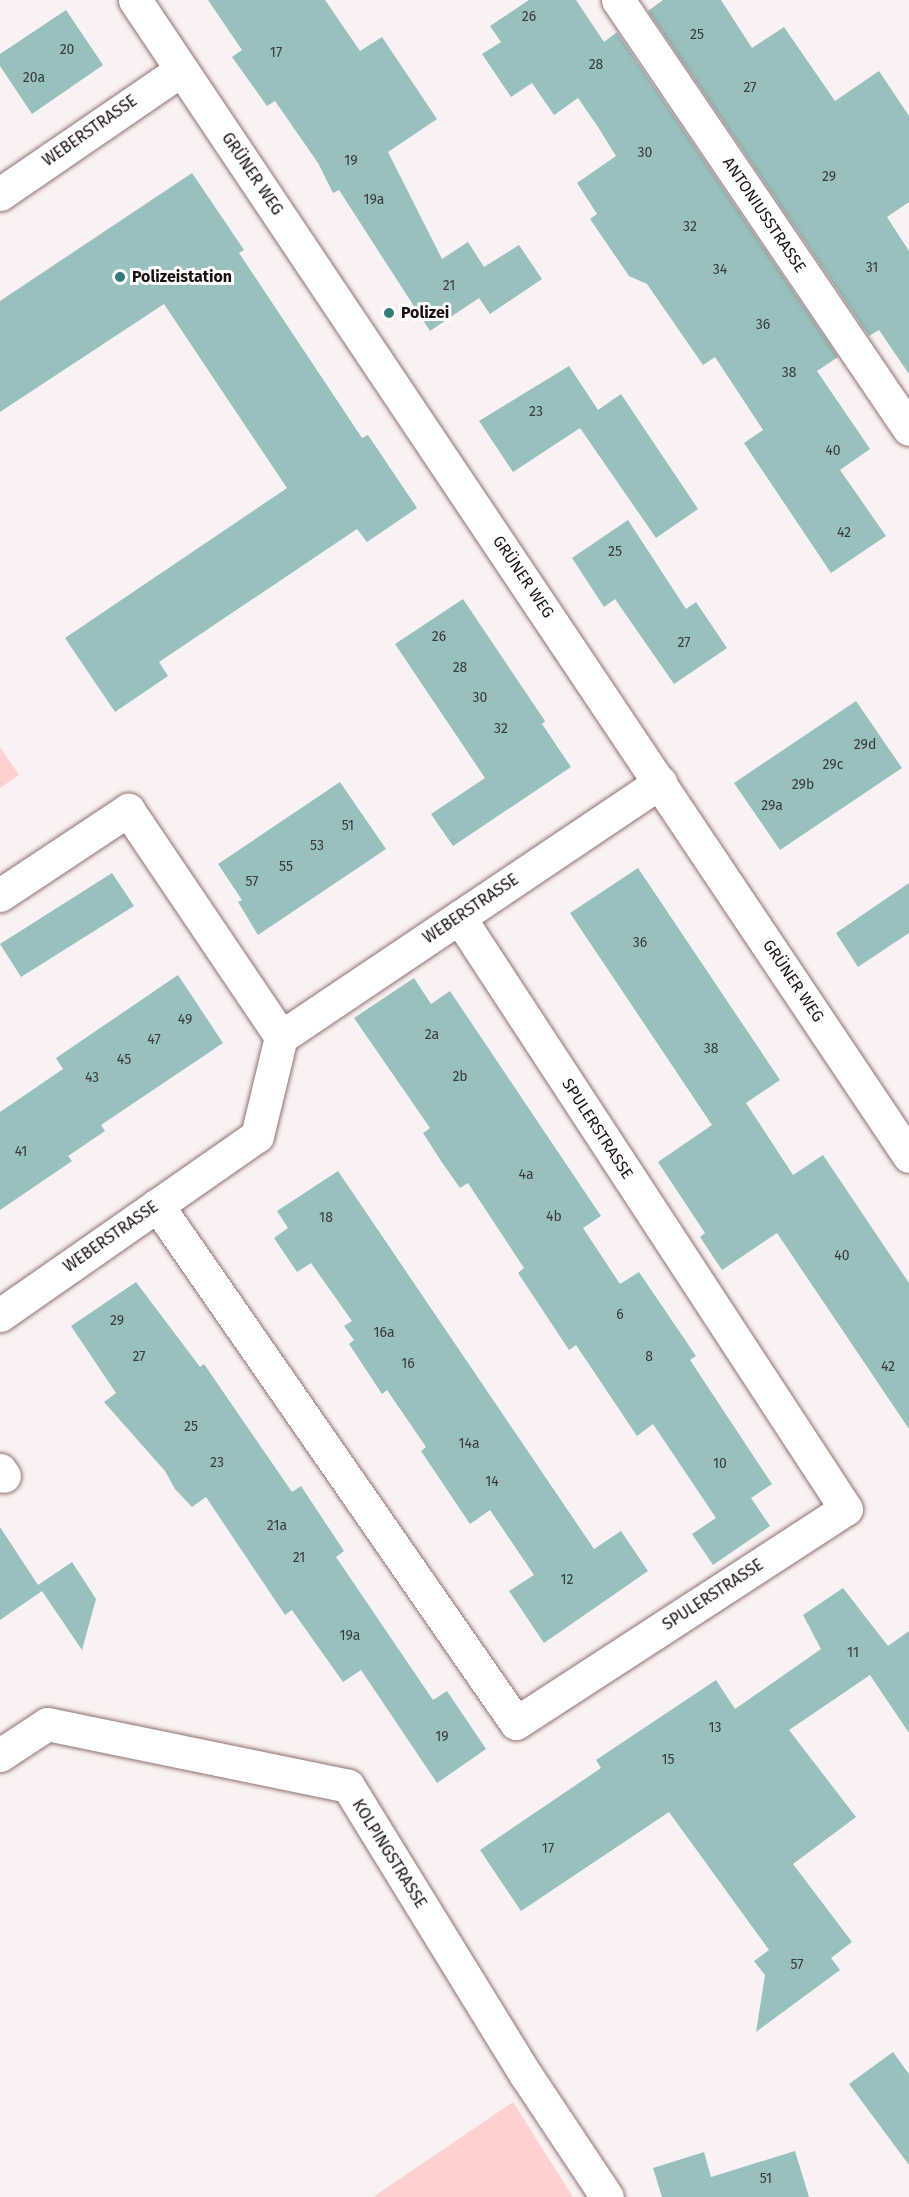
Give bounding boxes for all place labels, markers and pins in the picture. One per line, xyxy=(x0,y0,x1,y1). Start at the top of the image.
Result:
place label: Polizeistation xyxy=(132,267,232,287)
marker: Polizeistation xyxy=(113,270,127,284)
place label: Polizei xyxy=(401,303,449,323)
marker: Polizei xyxy=(382,306,396,320)

